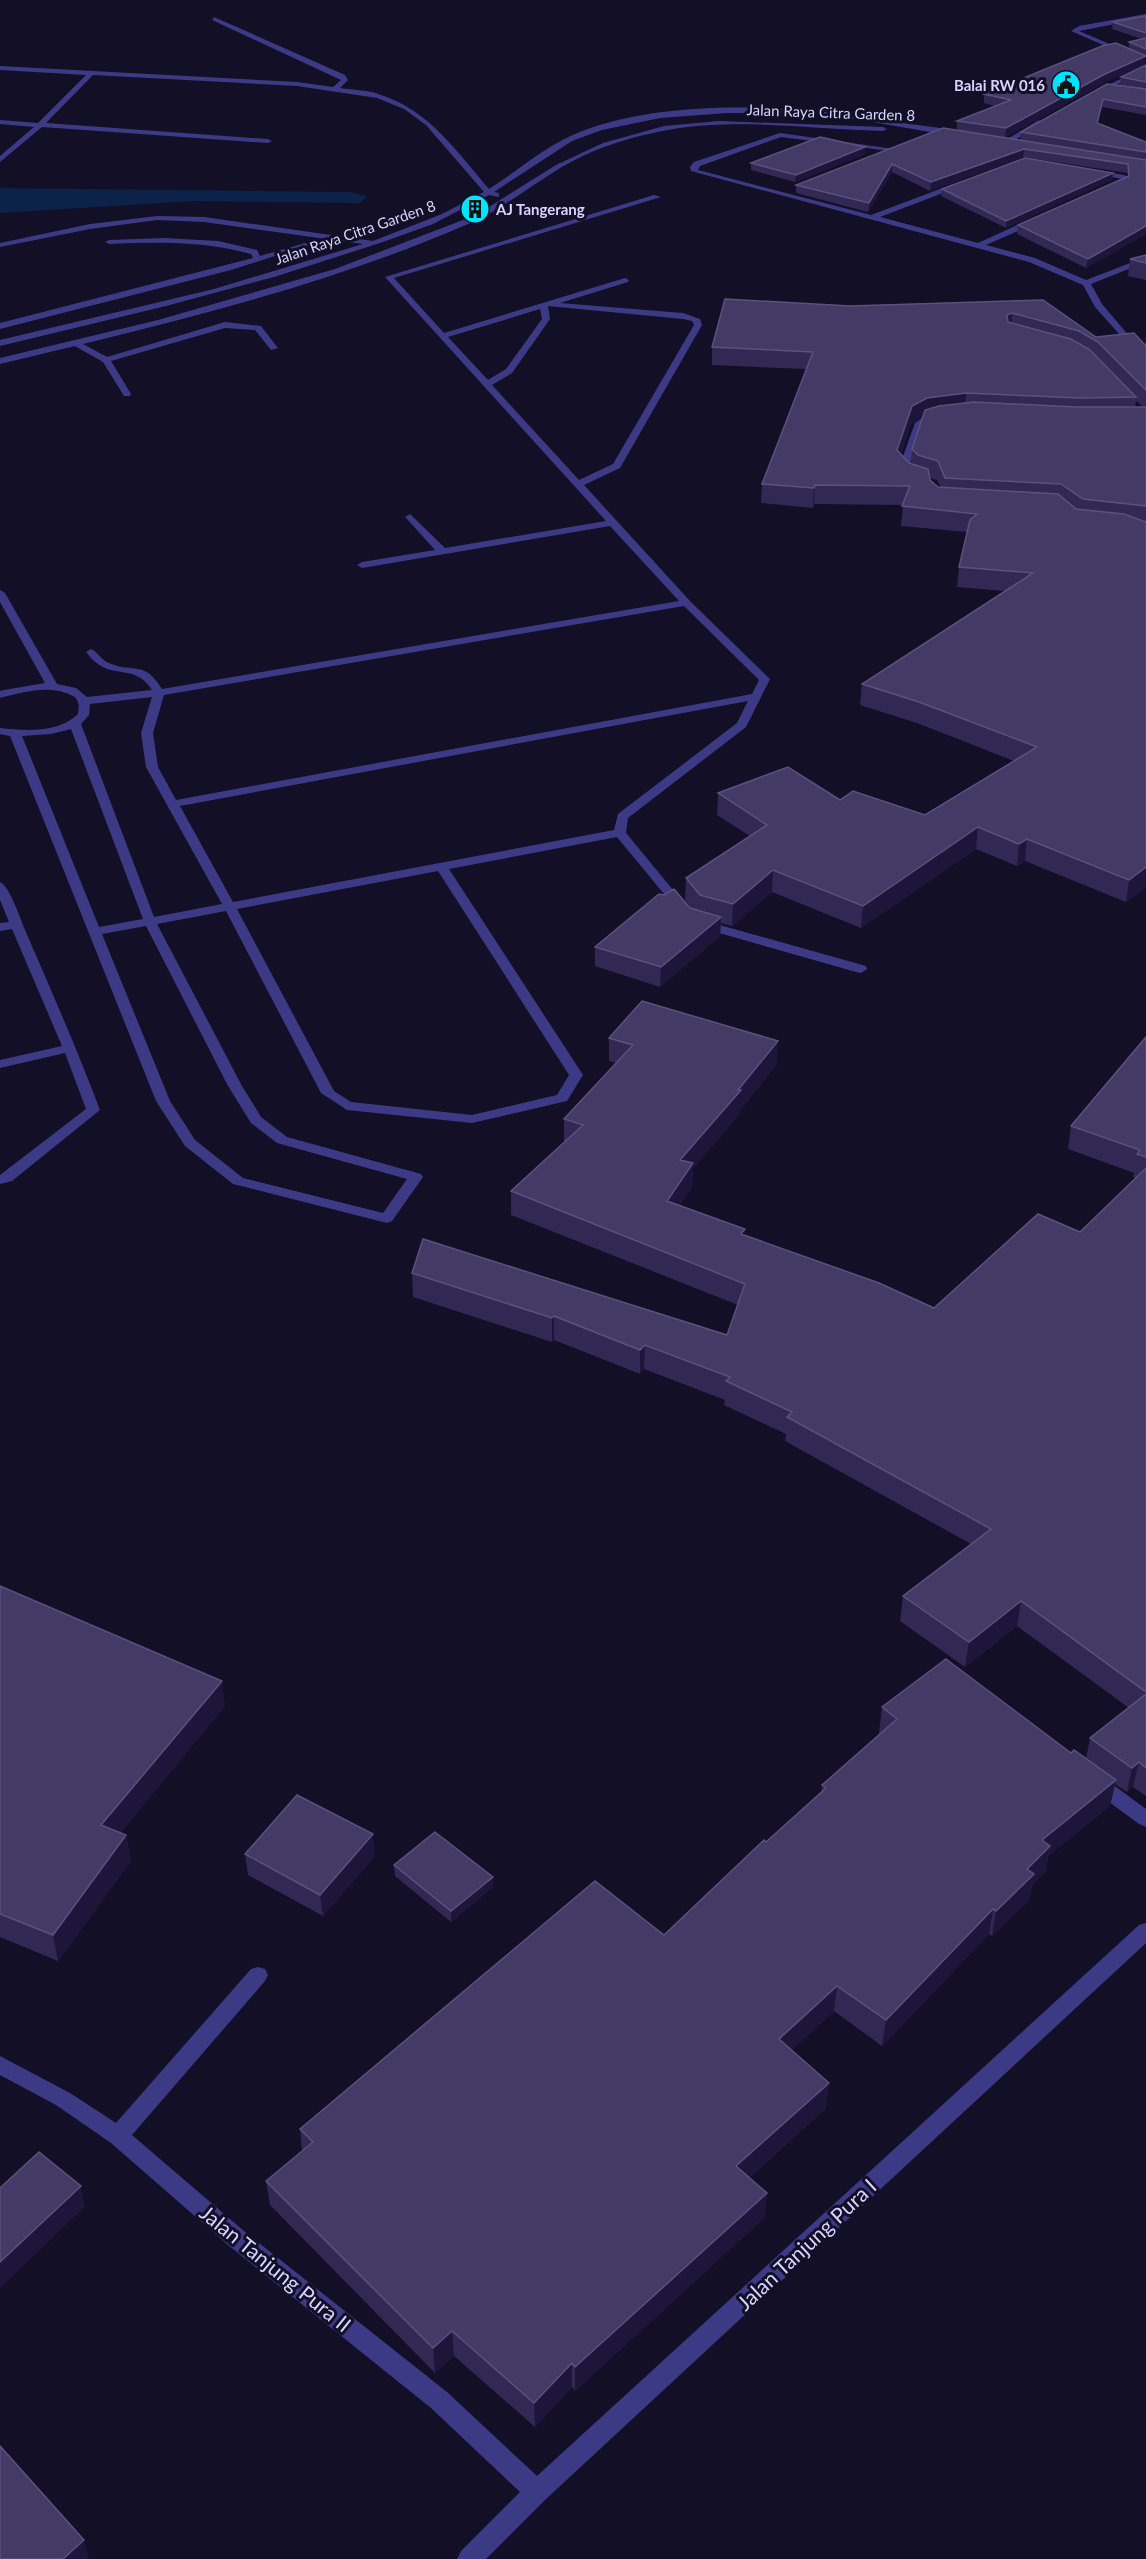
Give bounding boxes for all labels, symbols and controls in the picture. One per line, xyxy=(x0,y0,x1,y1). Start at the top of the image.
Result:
public building icon: Balai RW 016 xyxy=(1050,69,1082,101)
place label: Balai RW 016 xyxy=(954,76,1045,94)
street label: Jalan Raya Citra Garden 8 xyxy=(746,100,916,124)
building icon: AJ Tangerang xyxy=(459,193,491,225)
street label: Jalan Raya Citra Garden 8 xyxy=(272,196,438,268)
place label: AJ Tangerang xyxy=(495,200,585,218)
street label: Jalan Tanjung Pura I xyxy=(731,2173,881,2315)
street label: Jalan Tanjung Pura II xyxy=(195,2199,357,2337)

